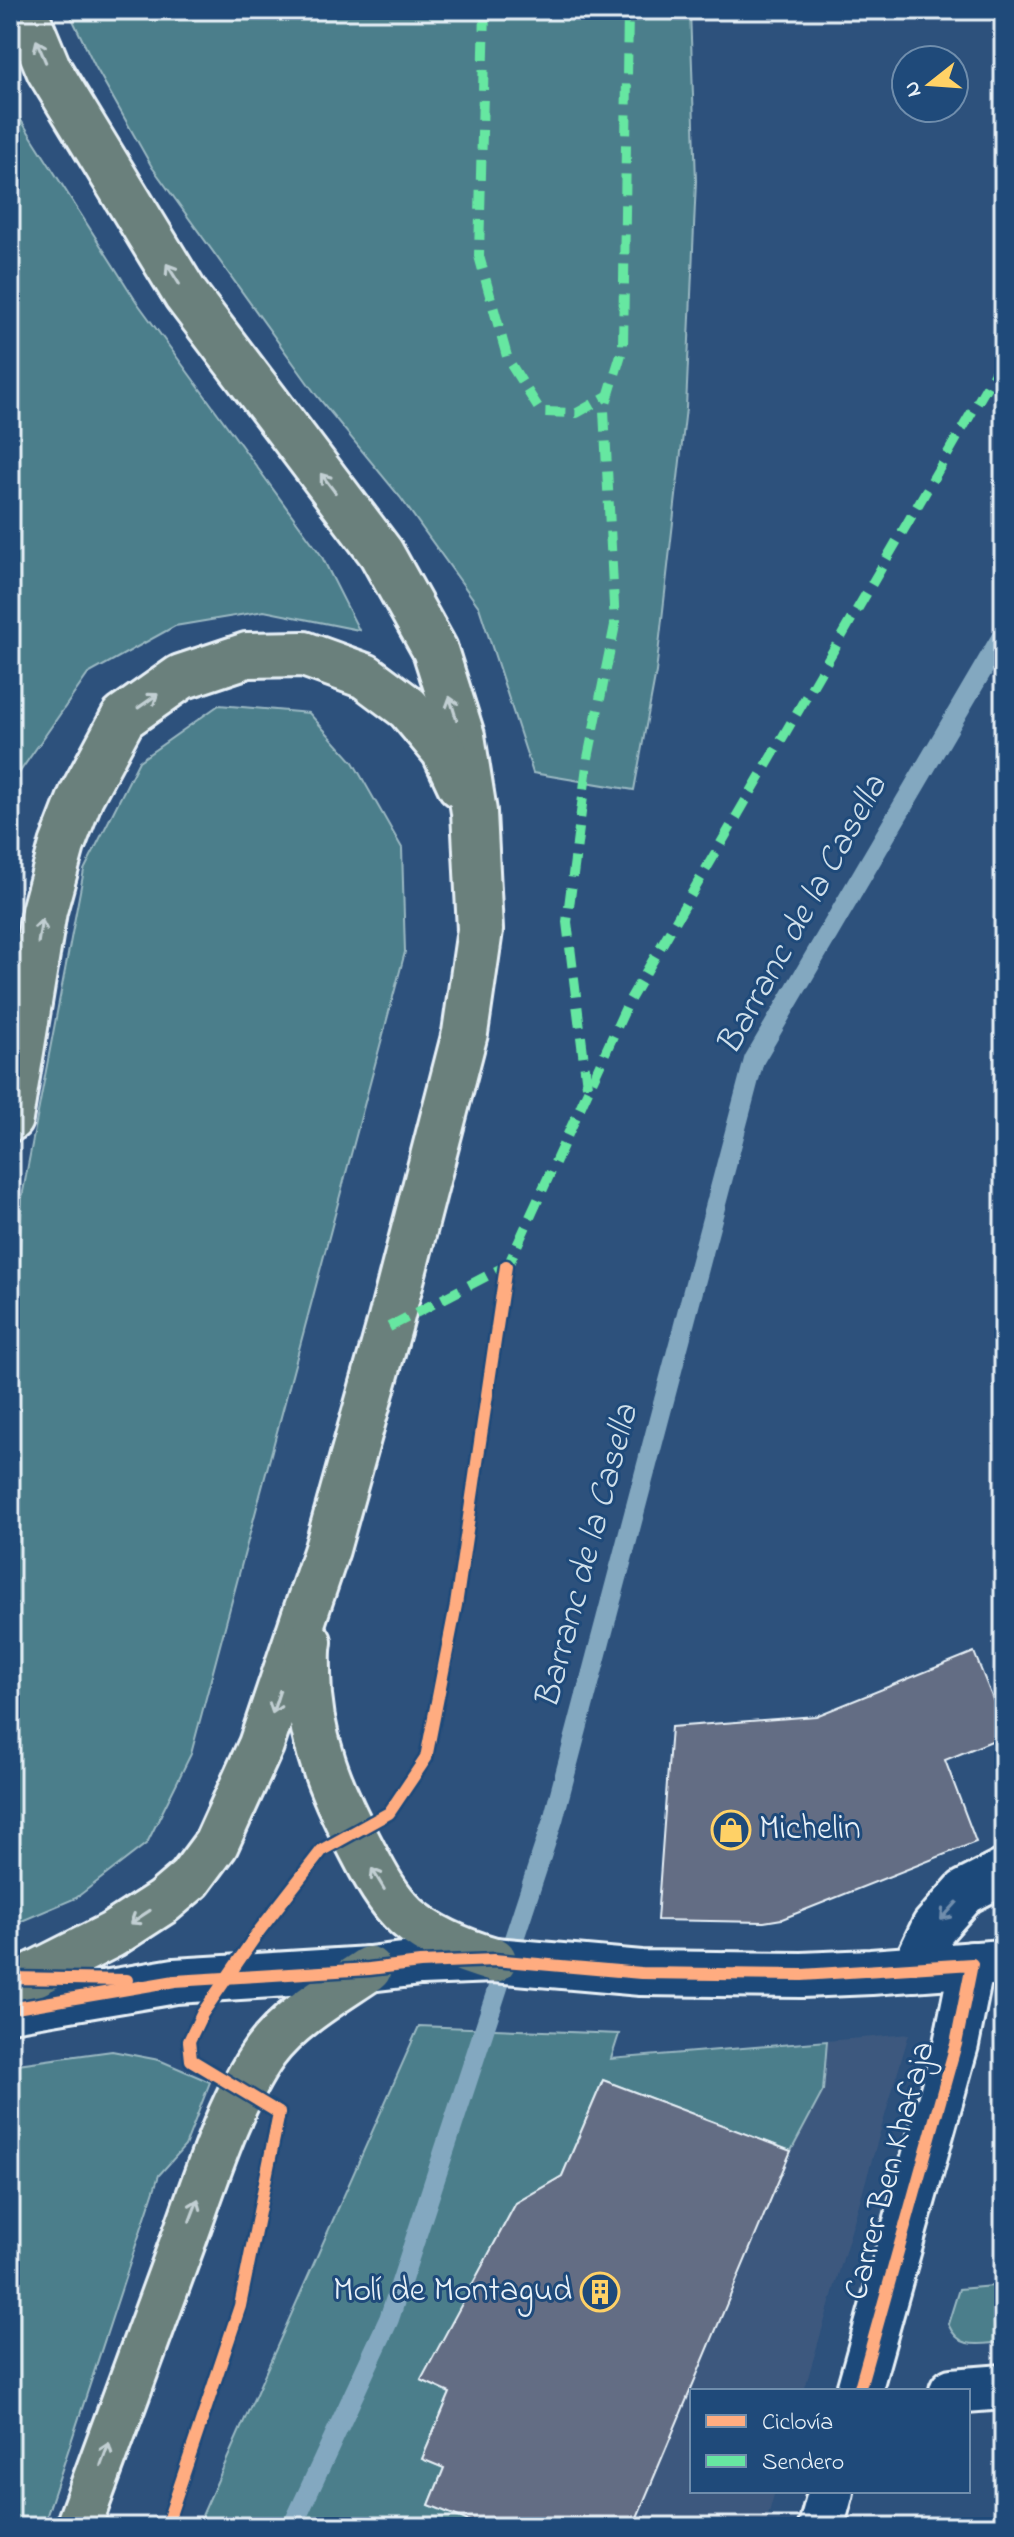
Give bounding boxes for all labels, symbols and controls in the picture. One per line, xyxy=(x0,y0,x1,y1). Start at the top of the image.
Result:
one-way arrow xyxy=(33,39,48,64)
north arrow xyxy=(890,44,970,124)
text: N xyxy=(896,77,931,101)
one-way arrow xyxy=(165,263,181,286)
one-way arrow xyxy=(320,473,337,494)
one-way arrow xyxy=(136,693,158,709)
one-way arrow xyxy=(445,696,460,721)
water label: Barranc de la Casella xyxy=(704,766,902,1066)
one-way arrow xyxy=(34,919,49,944)
water label: Barranc de la Casella xyxy=(522,1398,654,1715)
one-way arrow xyxy=(267,1690,282,1715)
place label: Michelin xyxy=(759,1805,861,1855)
shop icon: Michelin xyxy=(710,1809,752,1851)
one-way arrow xyxy=(370,1868,386,1891)
one-way arrow xyxy=(940,1900,958,1920)
one-way arrow xyxy=(129,1909,152,1925)
street label: Carrer Ben Khafaja xyxy=(832,2036,950,2306)
one-way arrow xyxy=(188,2198,202,2223)
place label: Molí de Montagud xyxy=(333,2267,572,2317)
building icon: Molí de Montagud xyxy=(579,2271,621,2313)
legend xyxy=(690,2389,970,2493)
text: Ciclovía xyxy=(762,2406,833,2441)
one-way arrow xyxy=(99,2442,113,2467)
text: Sendero xyxy=(762,2446,844,2481)

